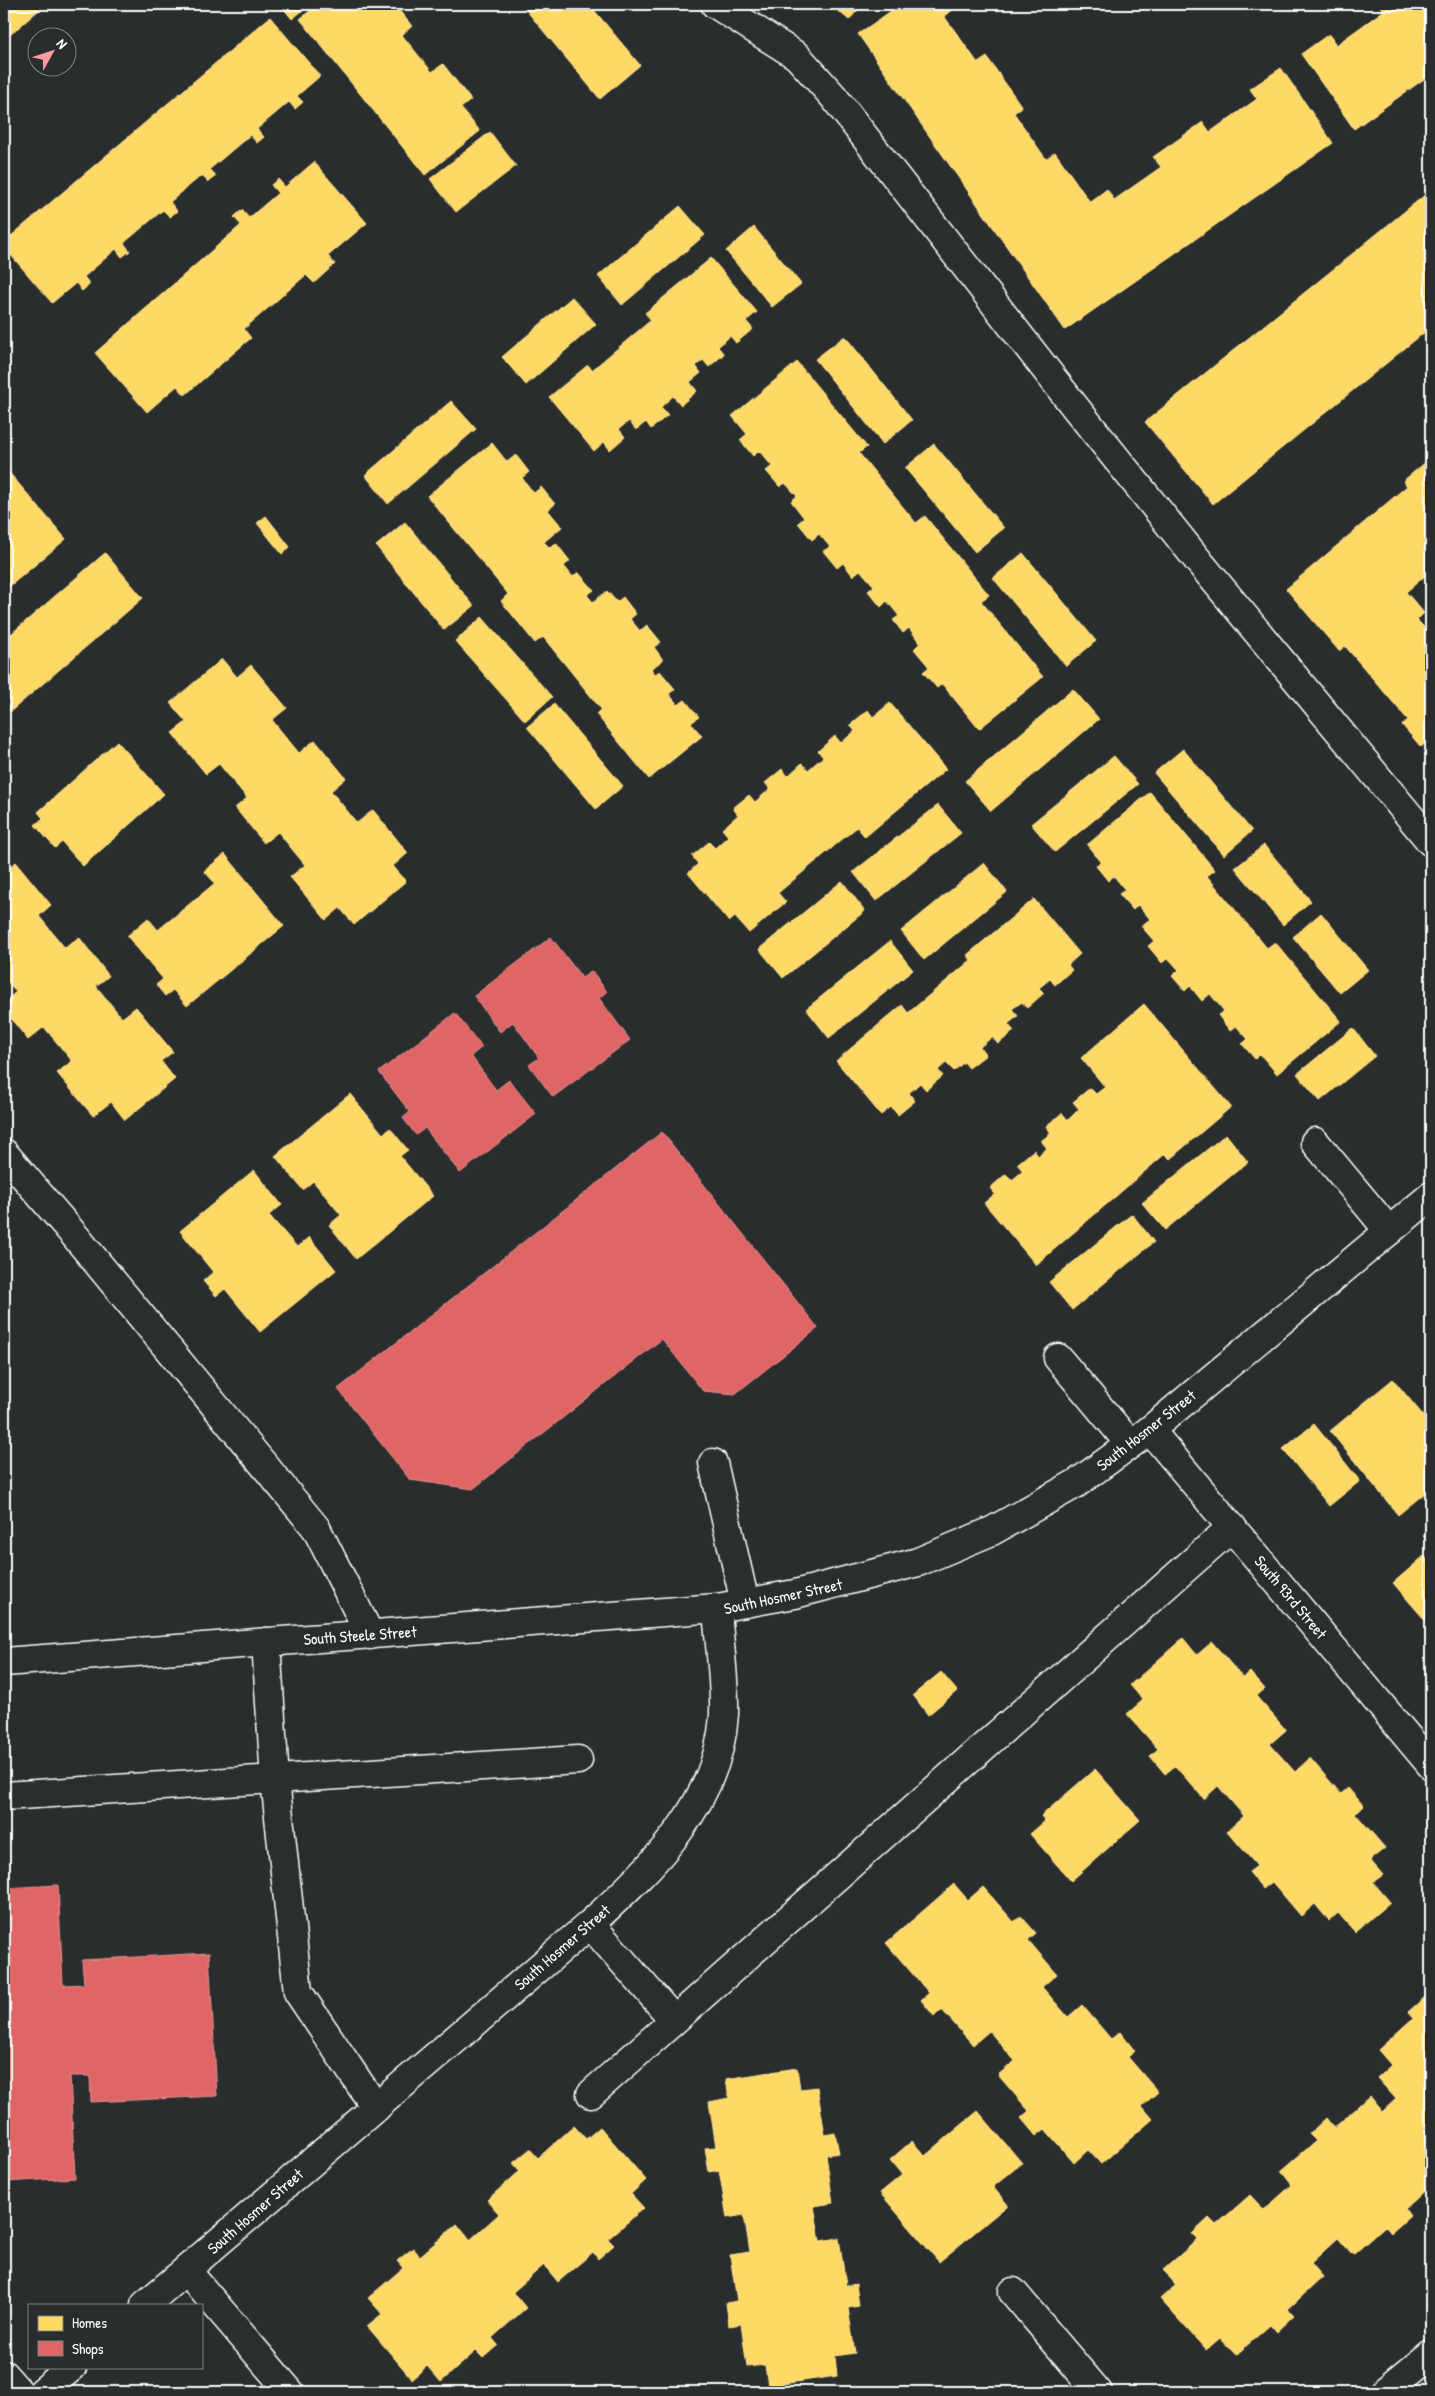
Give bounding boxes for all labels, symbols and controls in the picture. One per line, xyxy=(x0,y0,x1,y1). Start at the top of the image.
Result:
north arrow xyxy=(28,28,78,78)
text: N xyxy=(53,34,72,53)
street label: South Hosmer Street xyxy=(1092,1384,1201,1476)
street label: South 93rd Street xyxy=(1250,1551,1333,1644)
street label: South Hosmer Street xyxy=(722,1573,845,1619)
street label: South Steele Street xyxy=(303,1620,418,1650)
street label: South Hosmer Street xyxy=(509,1899,615,1995)
street label: South Hosmer Street xyxy=(202,2163,308,2259)
legend xyxy=(28,2304,202,2368)
text: Homes xyxy=(72,2312,107,2333)
text: Shops xyxy=(72,2338,104,2359)

